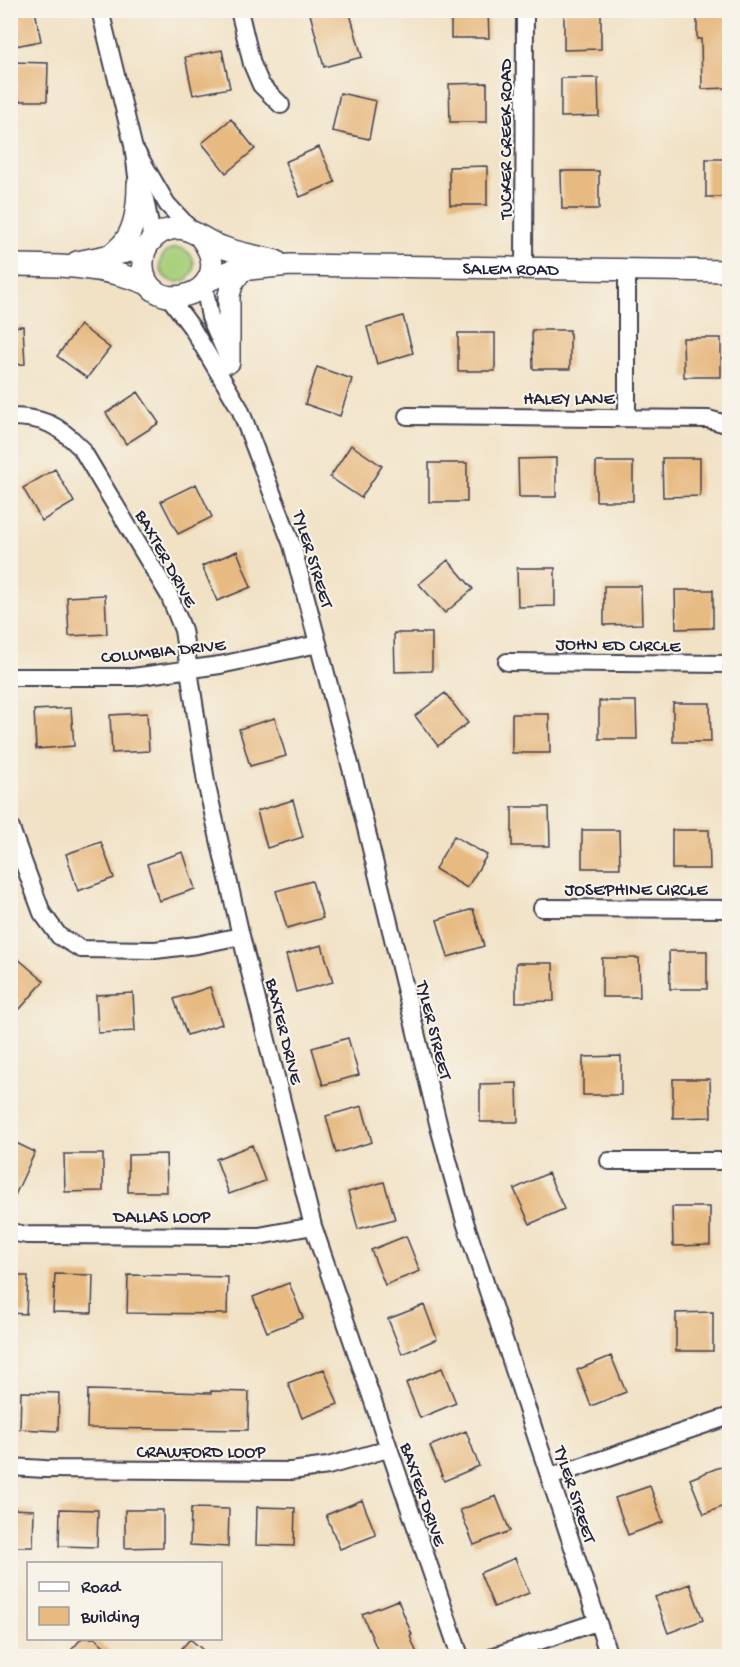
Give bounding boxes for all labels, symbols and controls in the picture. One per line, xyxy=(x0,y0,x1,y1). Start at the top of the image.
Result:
street label: TUCKER CREEK ROAD xyxy=(497,59,518,220)
street label: SALEM ROAD xyxy=(462,259,559,282)
street label: HALEY LANE xyxy=(523,390,616,411)
street label: BAXTER DRIVE xyxy=(129,506,201,612)
street label: TYLER STREET xyxy=(287,507,337,612)
street label: COLUMBIA DRIVE xyxy=(100,635,227,669)
street label: JOHN ED CIRCLE xyxy=(555,635,681,658)
street label: JOSEPHINE CIRCLE xyxy=(565,881,708,902)
street label: BAXTER DRIVE xyxy=(259,976,306,1087)
street label: TYLER STREET xyxy=(410,978,455,1083)
street label: DALLAS LOOP xyxy=(113,1208,212,1229)
street label: BAXTER DRIVE xyxy=(394,1439,449,1550)
street label: CRAWFORD LOOP xyxy=(137,1443,266,1464)
street label: TYLER STREET xyxy=(548,1443,600,1547)
legend xyxy=(27,1562,222,1640)
text: Road xyxy=(81,1578,122,1599)
text: Building xyxy=(80,1608,140,1629)

